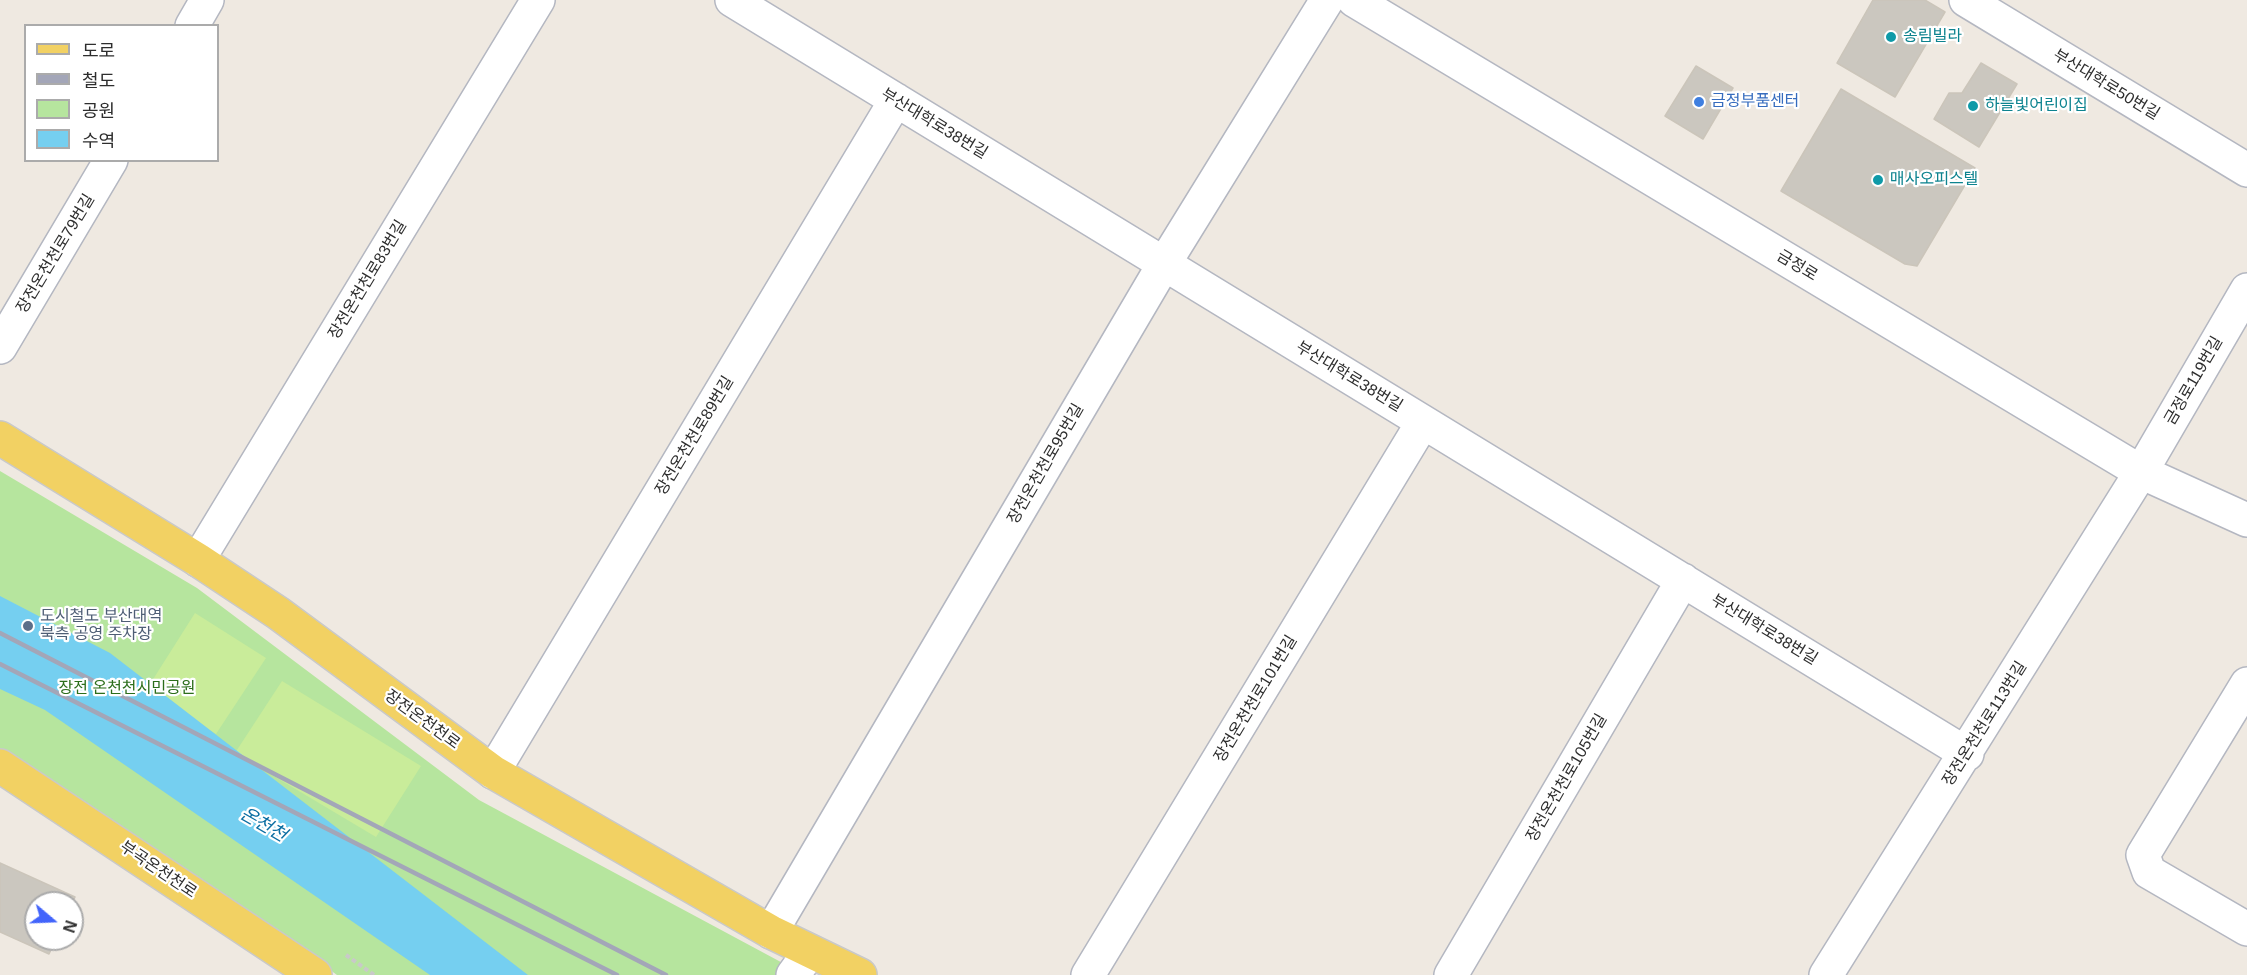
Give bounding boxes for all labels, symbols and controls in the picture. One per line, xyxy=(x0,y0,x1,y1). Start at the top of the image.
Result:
legend xyxy=(24,24,219,162)
place label: 송림빌라 xyxy=(1903,27,1962,47)
marker: 송림빌라 xyxy=(1884,30,1898,44)
text: 도로 xyxy=(82,41,115,61)
street label: 부산대학로50번길 xyxy=(2049,46,2163,124)
text: 철도 xyxy=(82,71,115,91)
street label: 부산대학로38번길 xyxy=(877,85,991,163)
place label: 금정부품센터 xyxy=(1711,92,1799,112)
marker: 금정부품센터 xyxy=(1692,95,1706,109)
place label: 하늘빛어린이집 xyxy=(1985,96,2088,116)
marker: 하늘빛어린이집 xyxy=(1966,99,1980,113)
text: 공원 xyxy=(82,101,115,121)
text: 수역 xyxy=(82,131,115,151)
place label: 매사오피스텔 xyxy=(1890,170,1978,190)
marker: 매사오피스텔 xyxy=(1871,173,1885,187)
street label: 장전온천천로79번길 xyxy=(13,191,99,317)
street label: 장전온천천로83번길 xyxy=(325,217,411,343)
street label: 금정로 xyxy=(1773,246,1821,286)
street label: 금정로119번길 xyxy=(2161,333,2227,429)
street label: 부산대학로38번길 xyxy=(1292,338,1406,416)
street label: 장전온천천로89번길 xyxy=(652,373,738,499)
street label: 장전온천천로95번길 xyxy=(1004,401,1088,527)
street label: 부산대학로38번길 xyxy=(1707,591,1821,669)
place label: 도시철도 부산대역 북측 공영 주차장 xyxy=(40,607,162,645)
marker: 도시철도 부산대역 북측 공영 주차장 xyxy=(21,619,35,633)
street label: 장전온천천로101번길 xyxy=(1211,632,1301,766)
street label: 장전온천천로113번길 xyxy=(1939,658,2031,790)
park label: 장전 온천천시민공원 xyxy=(59,679,195,699)
street label: 장전온천천로 xyxy=(381,686,463,754)
street label: 장전온천천로105번길 xyxy=(1523,711,1611,845)
water label: 온천천 xyxy=(236,803,290,847)
street label: 부곡온천천로 xyxy=(116,837,200,903)
north arrow xyxy=(24,891,84,951)
text: N xyxy=(60,918,80,935)

